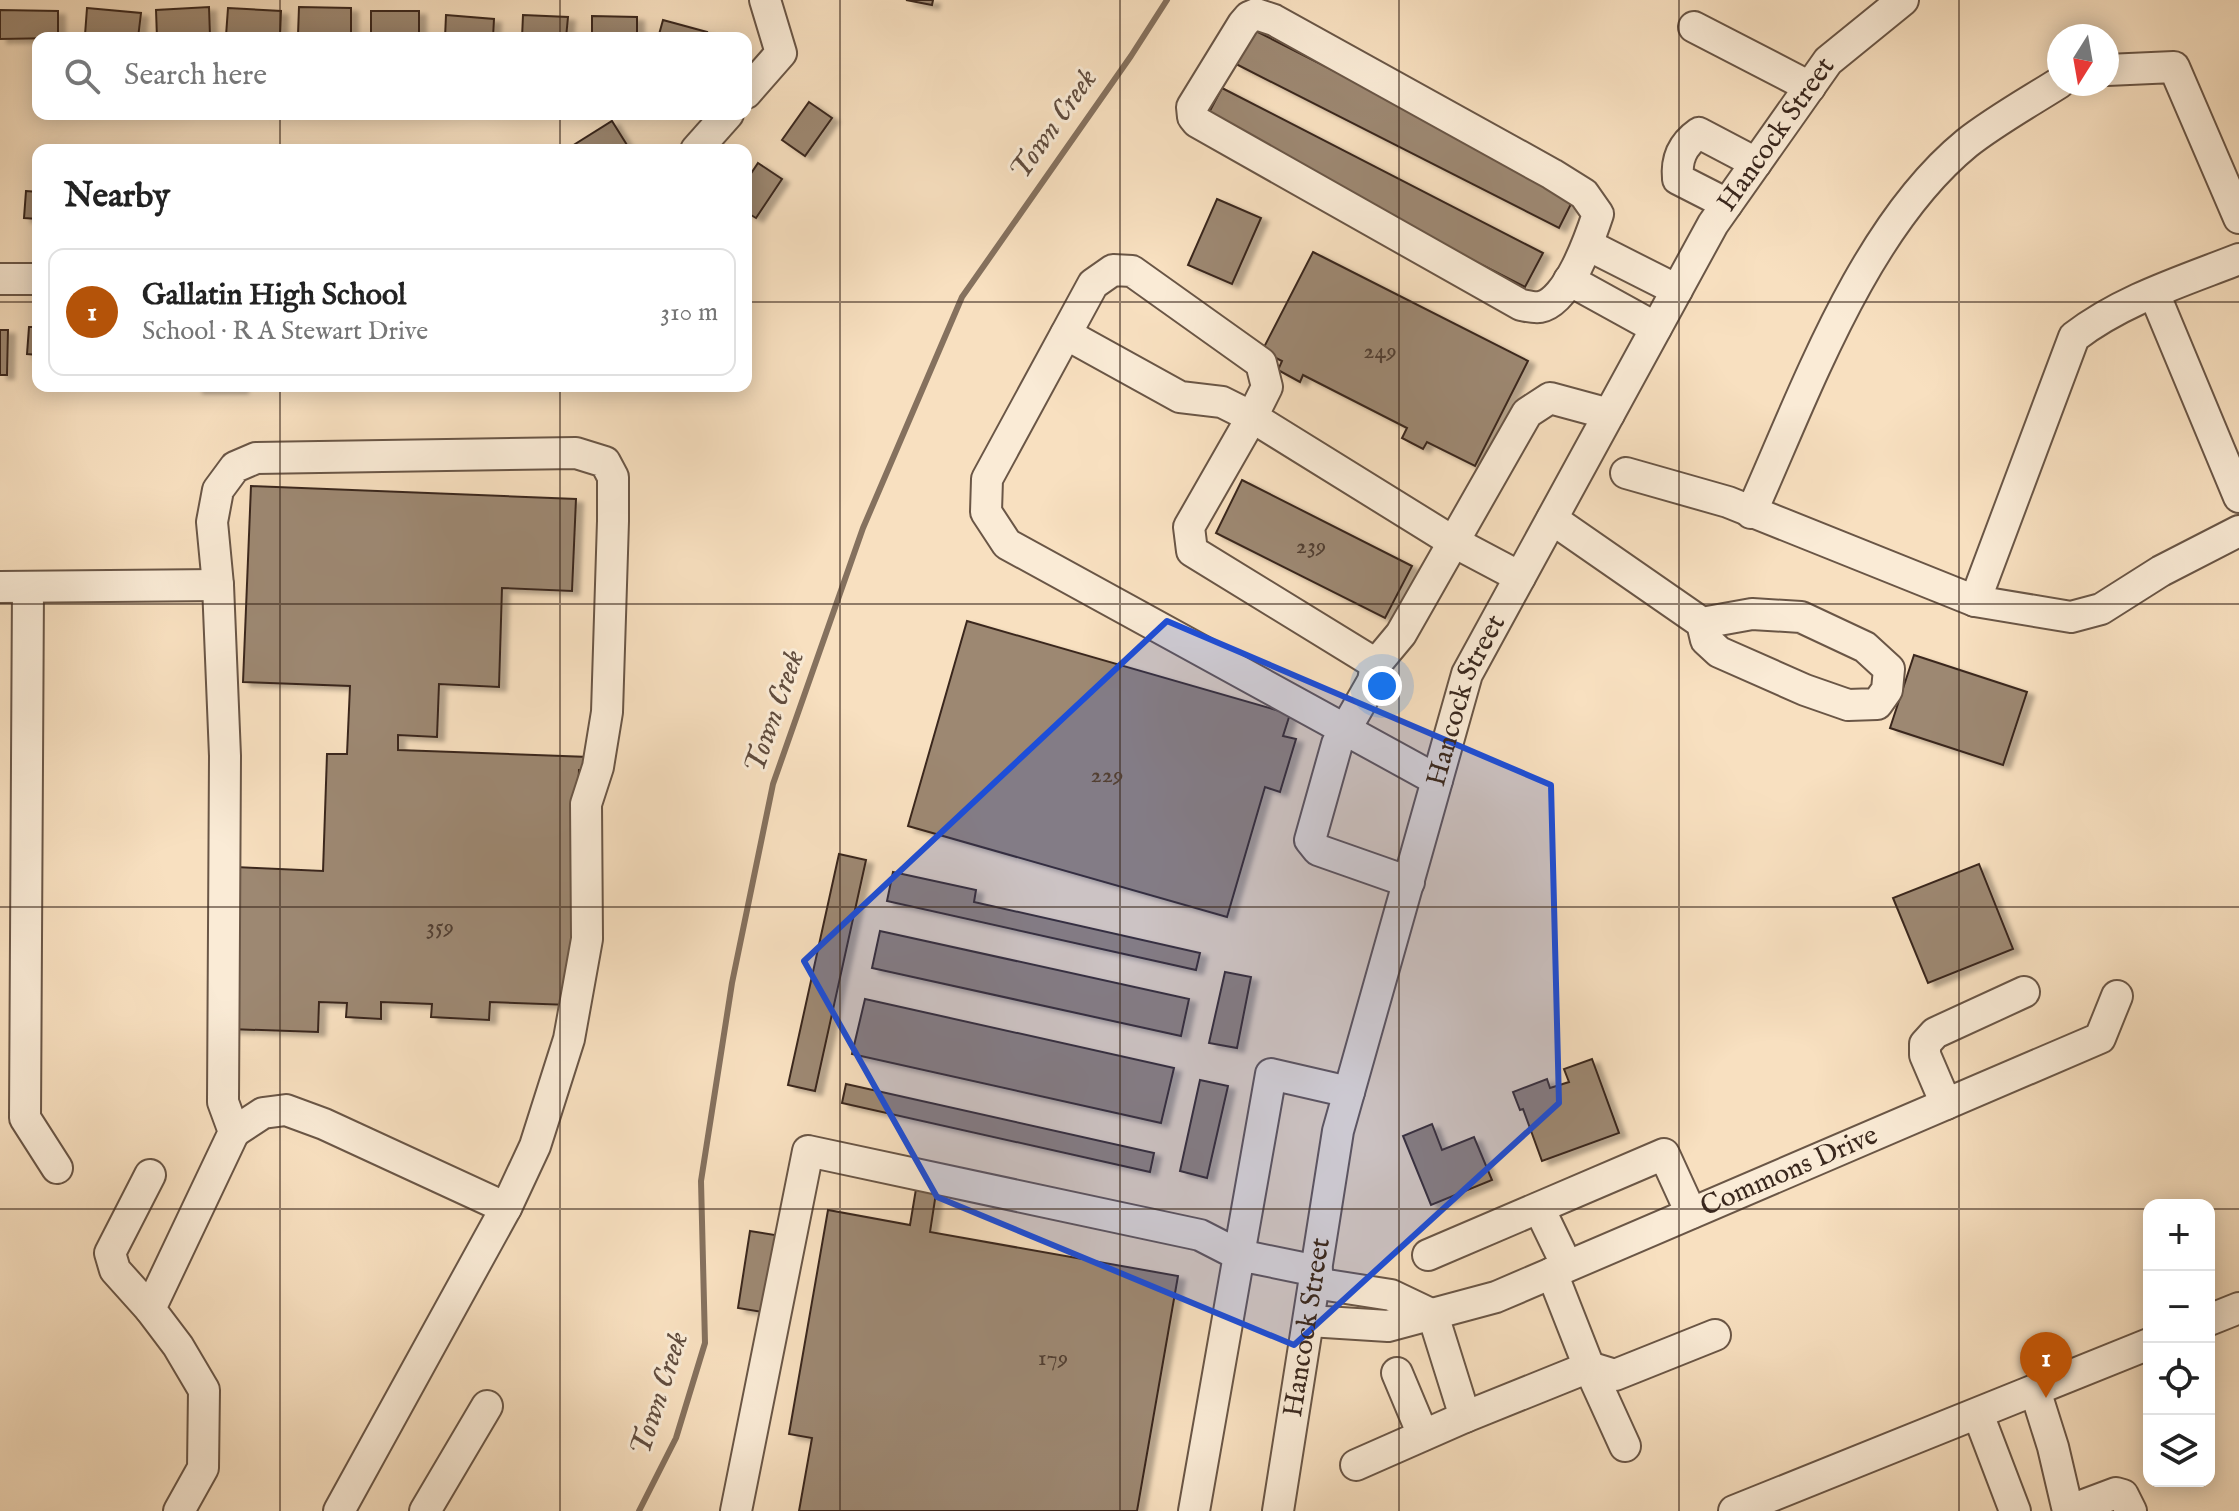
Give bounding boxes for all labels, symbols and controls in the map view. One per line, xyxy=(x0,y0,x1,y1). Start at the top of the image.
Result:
north arrow xyxy=(2047,24,2119,96)
search box xyxy=(32,32,752,120)
street label: Hancock Street xyxy=(1710,50,1843,218)
icon: search xyxy=(60,54,104,98)
text: Search here xyxy=(124,57,267,95)
water label: Town Creek xyxy=(1002,62,1106,188)
text: Nearby xyxy=(64,175,170,218)
text: Gallatin High School xyxy=(142,277,406,315)
text: 1 xyxy=(87,296,97,329)
text: 310 m xyxy=(660,296,718,329)
text: School · R A Stewart Drive xyxy=(142,315,428,348)
house number: 249 xyxy=(1363,336,1397,367)
house number: 239 xyxy=(1296,531,1326,562)
street label: Hancock Street xyxy=(1419,608,1514,790)
water label: Town Creek xyxy=(736,645,814,779)
your location xyxy=(1362,666,1402,706)
house number: 229 xyxy=(1091,760,1124,791)
house number: 359 xyxy=(426,912,454,943)
street label: Commons Drive xyxy=(1695,1118,1883,1225)
map controls xyxy=(2143,1199,2215,1487)
button: + xyxy=(2143,1199,2215,1271)
street label: Hancock Street xyxy=(1276,1235,1338,1419)
button: − xyxy=(2143,1271,2215,1343)
water label: Town Creek xyxy=(622,1327,698,1461)
pin: 1 xyxy=(2020,1332,2072,1398)
house number: 179 xyxy=(1038,1343,1068,1374)
button: locate xyxy=(2143,1343,2215,1415)
button: layers xyxy=(2143,1415,2215,1487)

